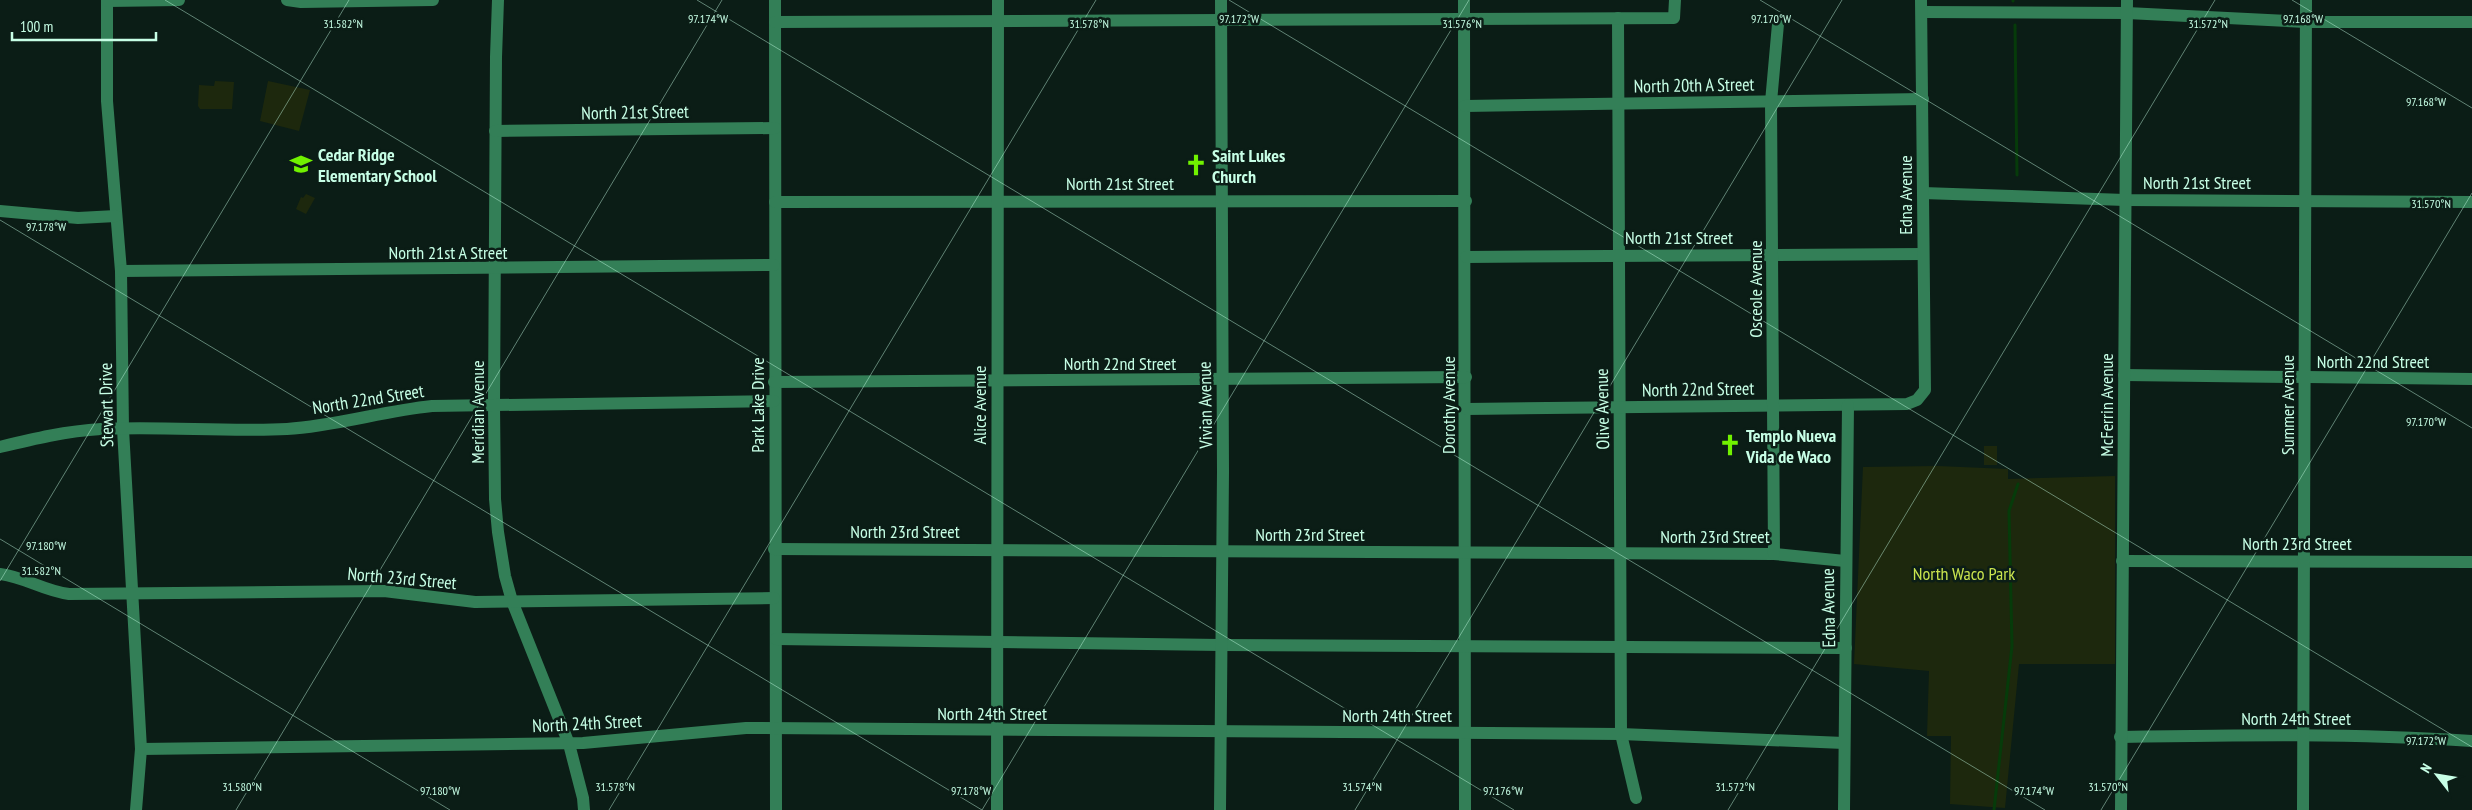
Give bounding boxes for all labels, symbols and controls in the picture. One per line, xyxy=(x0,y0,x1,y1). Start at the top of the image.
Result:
scale bar xyxy=(12,10,156,42)
text: 97.174°W xyxy=(688,11,728,26)
text: 97.172°W xyxy=(1219,11,1259,26)
text: 97.170°W xyxy=(1751,11,1791,26)
text: 97.168°W xyxy=(2283,11,2323,26)
text: 31.582°N xyxy=(323,16,363,31)
text: 31.578°N xyxy=(1069,16,1109,31)
text: 31.576°N xyxy=(1442,16,1482,31)
text: 31.572°N xyxy=(2188,16,2228,31)
text: 100 m xyxy=(20,17,53,36)
street label: North 20th A Street xyxy=(1633,72,1755,98)
text: 97.168°W xyxy=(2406,94,2446,109)
street label: North 21st Street xyxy=(581,100,689,124)
place label: Cedar Ridge Elementary School xyxy=(318,143,437,187)
place label: Saint Lukes Church xyxy=(1212,144,1285,188)
school or university icon: Cedar Ridge Elementary School xyxy=(288,151,314,177)
church icon: Saint Lukes Church xyxy=(1183,152,1209,178)
street label: Edna Avenue xyxy=(1894,155,1917,235)
street label: North 21st Street xyxy=(2143,171,2251,194)
street label: North 21st Street xyxy=(1066,172,1174,195)
text: 31.570°N xyxy=(2411,196,2451,211)
text: 97.178°W xyxy=(26,219,66,234)
street label: North 21st Street xyxy=(1625,226,1733,249)
street label: Osceole Avenue xyxy=(1744,240,1767,338)
street label: North 21st A Street xyxy=(388,241,508,264)
street label: North 22nd Street xyxy=(2317,350,2429,373)
street label: North 22nd Street xyxy=(1064,352,1176,375)
street label: McFerrin Avenue xyxy=(2095,353,2118,457)
street label: Summer Avenue xyxy=(2276,355,2299,455)
street label: Dorothy Avenue xyxy=(1437,356,1460,454)
street label: Park Lake Drive xyxy=(746,357,769,453)
street label: Meridian Avenue xyxy=(466,360,489,464)
street label: Vivian Avenue xyxy=(1193,361,1217,450)
street label: Stewart Drive xyxy=(94,363,118,447)
street label: Alice Avenue xyxy=(968,365,991,445)
street label: Olive Avenue xyxy=(1590,368,1614,450)
street label: North 22nd Street xyxy=(1642,377,1754,401)
street label: North 22nd Street xyxy=(311,379,425,419)
text: 97.170°W xyxy=(2406,414,2446,429)
place label: Templo Nueva Vida de Waco xyxy=(1745,424,1836,468)
church icon: Templo Nueva Vida de Waco xyxy=(1717,432,1743,458)
street label: North 23rd Street xyxy=(850,520,960,543)
street label: North 23rd Street xyxy=(1255,523,1365,546)
street label: North 23rd Street xyxy=(1660,525,1770,548)
street label: North 23rd Street xyxy=(2242,532,2352,555)
text: 97.180°W xyxy=(26,538,66,553)
street label: North 23rd Street xyxy=(346,562,458,594)
park label: North Waco Park xyxy=(1913,562,2015,585)
text: 31.582°N xyxy=(21,563,61,578)
street label: Edna Avenue xyxy=(1816,568,1840,648)
street label: North 24th Street xyxy=(937,702,1047,725)
street label: North 24th Street xyxy=(1342,704,1452,727)
street label: North 24th Street xyxy=(2241,707,2351,730)
street label: North 24th Street xyxy=(532,709,642,737)
text: 97.172°W xyxy=(2406,733,2446,748)
north arrow xyxy=(2412,750,2462,800)
text: N xyxy=(2416,760,2436,776)
text: 31.580°N xyxy=(222,779,262,794)
text: 31.578°N xyxy=(595,779,635,794)
text: 31.574°N xyxy=(1342,779,1382,794)
text: 31.572°N xyxy=(1715,779,1755,794)
text: 31.570°N xyxy=(2088,779,2128,794)
text: 97.180°W xyxy=(420,783,460,798)
text: 97.178°W xyxy=(951,783,991,798)
text: 97.176°W xyxy=(1483,783,1523,798)
text: 97.174°W xyxy=(2014,783,2054,798)

